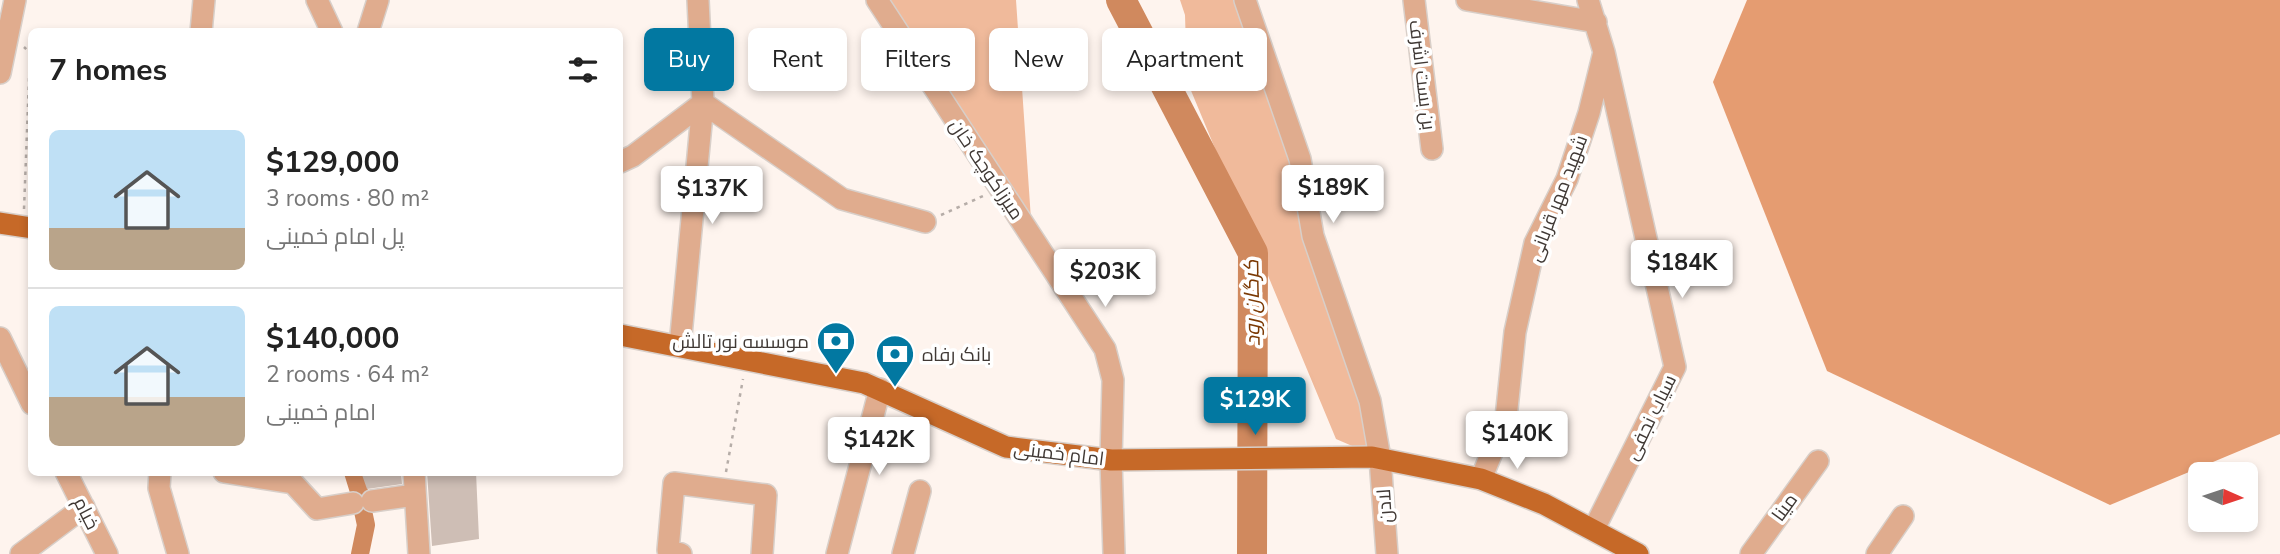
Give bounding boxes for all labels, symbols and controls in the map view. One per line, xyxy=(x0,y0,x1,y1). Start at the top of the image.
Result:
street label: بن بست اشرف xyxy=(1402,19,1442,132)
chip: Buy xyxy=(644,28,734,91)
chip: Rent xyxy=(748,28,847,91)
chip: Filters xyxy=(861,28,975,91)
chip: New xyxy=(989,28,1088,91)
chip: Apartment xyxy=(1102,28,1267,91)
text: 7 homes xyxy=(49,50,167,91)
icon: filters xyxy=(564,51,602,89)
street label: میرزاکوچک خان xyxy=(943,114,1029,225)
street label: شهید مهر قربانی xyxy=(1522,131,1594,266)
text: $129,000 xyxy=(266,142,399,183)
icon: home xyxy=(105,158,189,242)
pin: $137K xyxy=(663,166,761,226)
pin: $189K xyxy=(1284,166,1382,225)
text: $189K xyxy=(1298,172,1368,203)
text: $137K xyxy=(677,173,747,204)
text: 3 rooms · 80 m² xyxy=(266,183,429,214)
text: پل امام خمینی xyxy=(266,221,404,252)
pin: $184K xyxy=(1633,240,1731,300)
text: $184K xyxy=(1647,247,1717,278)
pin: $203K xyxy=(1056,250,1154,309)
text: $203K xyxy=(1070,256,1140,287)
water label: کرگان رود xyxy=(1237,260,1267,346)
text: $140,000 xyxy=(266,318,399,359)
bank icon: موسسه نور تالش xyxy=(815,320,857,375)
place label: موسسه نور تالش xyxy=(672,329,809,355)
bank icon: بانک رفاه xyxy=(874,333,916,388)
icon: home xyxy=(105,334,189,418)
place label: بانک رفاه xyxy=(922,342,991,368)
text: 2 rooms · 64 m² xyxy=(266,359,429,390)
street label: سیاب نجفی xyxy=(1619,370,1683,465)
pin: $129K xyxy=(1206,378,1304,437)
text: $129K xyxy=(1220,384,1290,415)
text: امام خمینی xyxy=(266,397,376,428)
pin: $140K xyxy=(1468,412,1566,471)
pin: $142K xyxy=(830,418,928,477)
text: $140K xyxy=(1482,418,1552,449)
text: $142K xyxy=(844,424,914,455)
street label: امام خمینی xyxy=(1012,436,1106,472)
north arrow xyxy=(2188,462,2258,532)
map controls xyxy=(2188,462,2258,532)
street label: لادن xyxy=(1371,488,1399,524)
street label: مینا xyxy=(1766,488,1804,527)
street label: خیام xyxy=(67,493,105,534)

